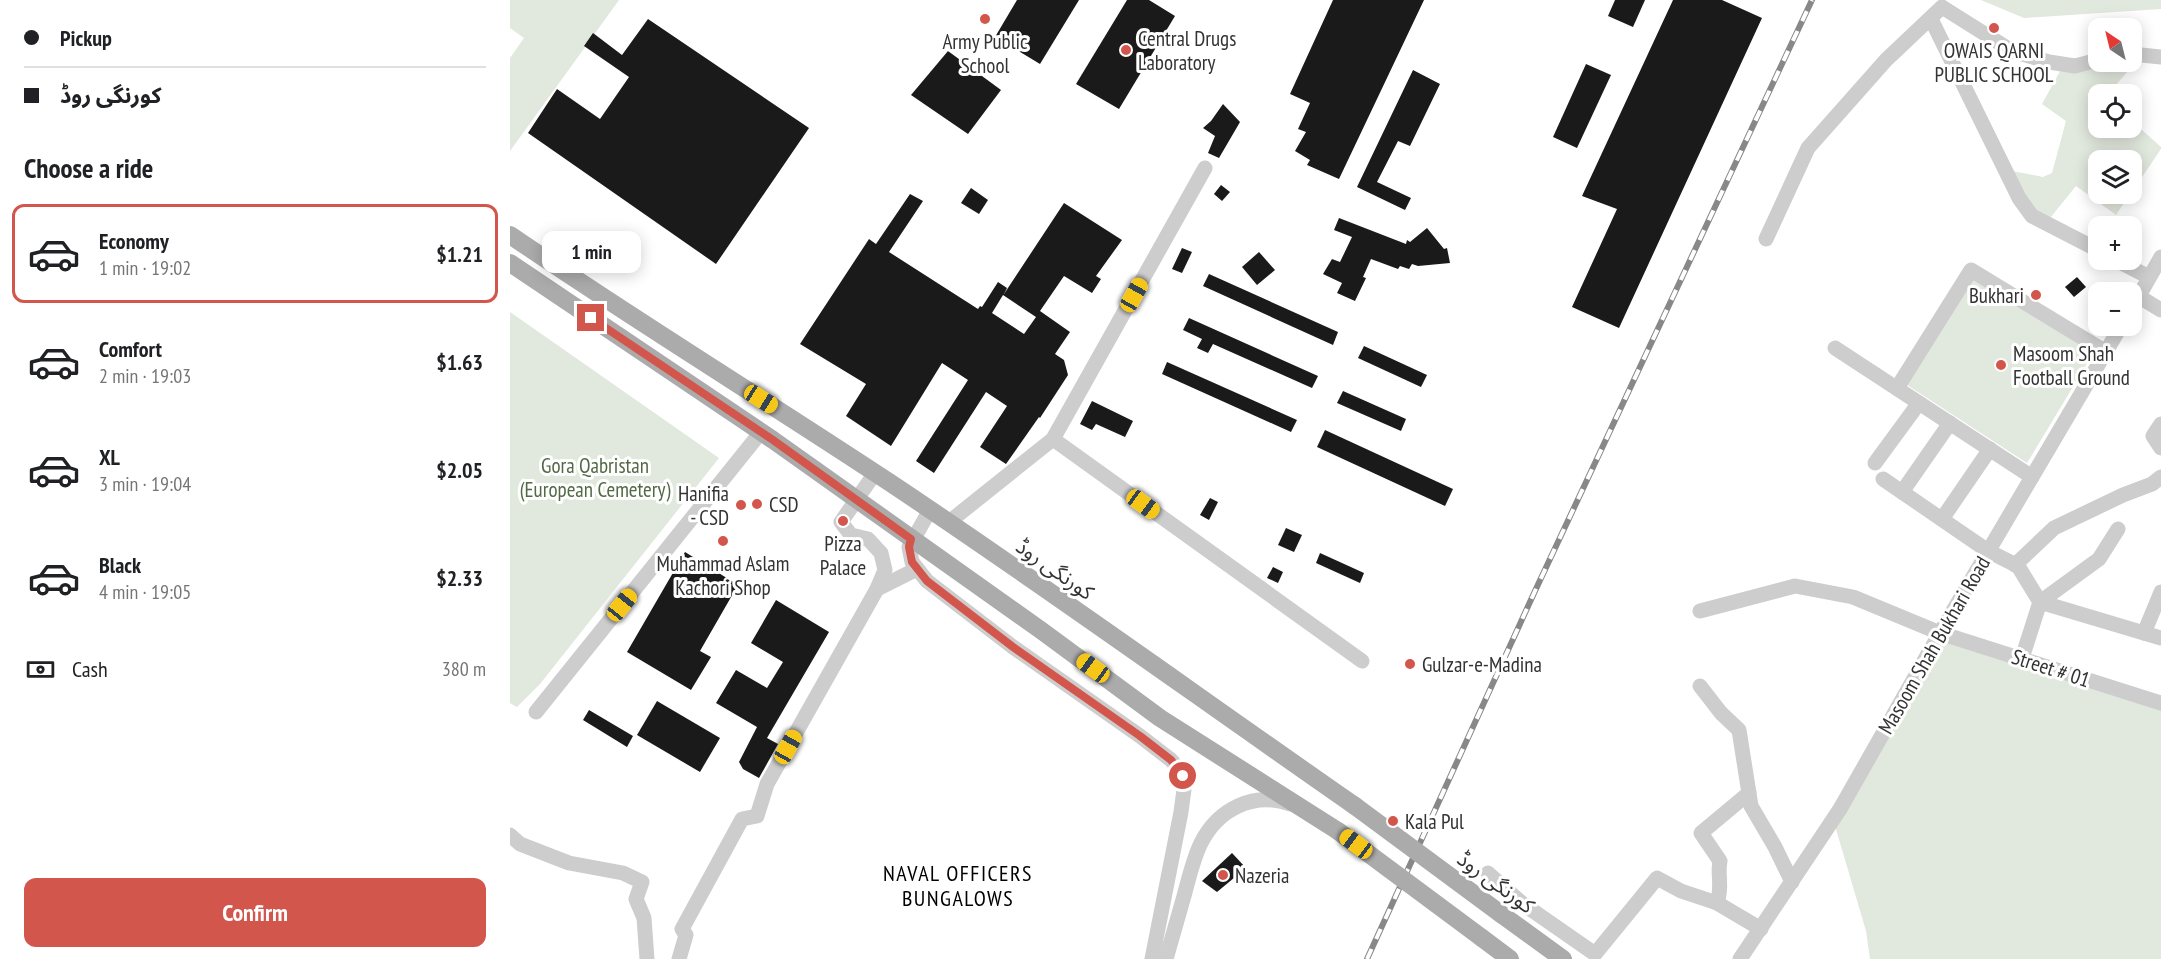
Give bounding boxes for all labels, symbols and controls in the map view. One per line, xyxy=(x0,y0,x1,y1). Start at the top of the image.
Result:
marker: Army Public School xyxy=(978,12,992,26)
north arrow xyxy=(2088,18,2142,72)
map controls xyxy=(2088,18,2142,336)
marker: OWAIS QARNI PUBLIC SCHOOL xyxy=(1987,21,2001,35)
text: Pickup xyxy=(60,24,112,52)
place label: Central Drugs Laboratory xyxy=(1138,25,1236,76)
place label: Army Public School xyxy=(942,28,1028,79)
place label: OWAIS QARNI PUBLIC SCHOOL xyxy=(1935,37,2054,88)
marker: Central Drugs Laboratory xyxy=(1119,43,1133,57)
text: کورنگی روڈ xyxy=(60,81,161,109)
button: locate xyxy=(2088,84,2142,138)
button: layers xyxy=(2088,150,2142,204)
text: Choose a ride xyxy=(24,151,153,185)
button: + xyxy=(2088,216,2142,270)
icon: car xyxy=(27,227,81,281)
text: Economy xyxy=(99,227,169,255)
callout: 1 min xyxy=(542,231,640,273)
text: 1 min xyxy=(571,239,612,265)
text: $1.21 xyxy=(436,240,483,268)
text: 1 min · 19:02 xyxy=(99,255,191,281)
car xyxy=(1117,275,1151,315)
place label: Bukhari xyxy=(1969,282,2024,309)
button: − xyxy=(2088,282,2142,336)
marker: Bukhari xyxy=(2029,288,2043,302)
route end xyxy=(577,304,604,331)
icon: car xyxy=(27,335,81,389)
text: Comfort xyxy=(99,335,162,363)
place label: Masoom Shah Football Ground xyxy=(2013,340,2130,391)
text: $1.63 xyxy=(436,348,483,376)
marker: Masoom Shah Football Ground xyxy=(1994,358,2008,372)
text: 2 min · 19:03 xyxy=(99,363,191,389)
car xyxy=(741,382,781,416)
icon: car xyxy=(27,443,81,497)
text: XL xyxy=(99,443,120,471)
park label: Gora Qabristan (European Cemetery) xyxy=(520,452,670,503)
text: $2.05 xyxy=(436,456,483,484)
text: 3 min · 19:04 xyxy=(99,471,191,497)
place label: Hanifia - CSD xyxy=(678,480,729,531)
car xyxy=(1123,486,1163,522)
place label: CSD xyxy=(769,491,799,518)
marker: CSD xyxy=(750,497,764,511)
marker: Hanifia - CSD xyxy=(734,498,748,512)
marker: Pizza Palace xyxy=(836,514,850,528)
place label: Pizza Palace xyxy=(820,530,866,581)
street label: کورنگی روڈ xyxy=(1011,532,1099,606)
marker: Muhammad Aslam Kachori Shop xyxy=(716,534,730,548)
place label: Muhammad Aslam Kachori Shop xyxy=(657,550,789,601)
icon: car xyxy=(27,551,81,605)
text: Black xyxy=(99,551,141,579)
street label: Masoom Shah Bukhari Road xyxy=(1872,551,1996,739)
text: $2.33 xyxy=(436,564,483,592)
text: 4 min · 19:05 xyxy=(99,579,191,605)
car xyxy=(604,585,640,625)
street label: Street # 01 xyxy=(2008,643,2094,693)
car xyxy=(1073,650,1113,686)
place label: Gulzar-e-Madina xyxy=(1422,651,1542,678)
icon: cash xyxy=(24,653,57,686)
text: Cash xyxy=(72,655,108,683)
text: 380 m xyxy=(442,656,486,682)
marker: Gulzar-e-Madina xyxy=(1403,657,1417,671)
car xyxy=(771,727,805,767)
route start xyxy=(1169,762,1196,789)
place label: Kala Pul xyxy=(1405,808,1464,835)
marker: Kala Pul xyxy=(1386,814,1400,828)
car xyxy=(1336,826,1376,862)
street label: کورنگی روڈ xyxy=(1452,845,1540,919)
district label: NAVAL OFFICERS BUNGALOWS xyxy=(883,859,1033,912)
place label: Nazeria xyxy=(1235,862,1289,889)
marker: Nazeria xyxy=(1216,868,1230,882)
button: Confirm xyxy=(24,878,486,947)

